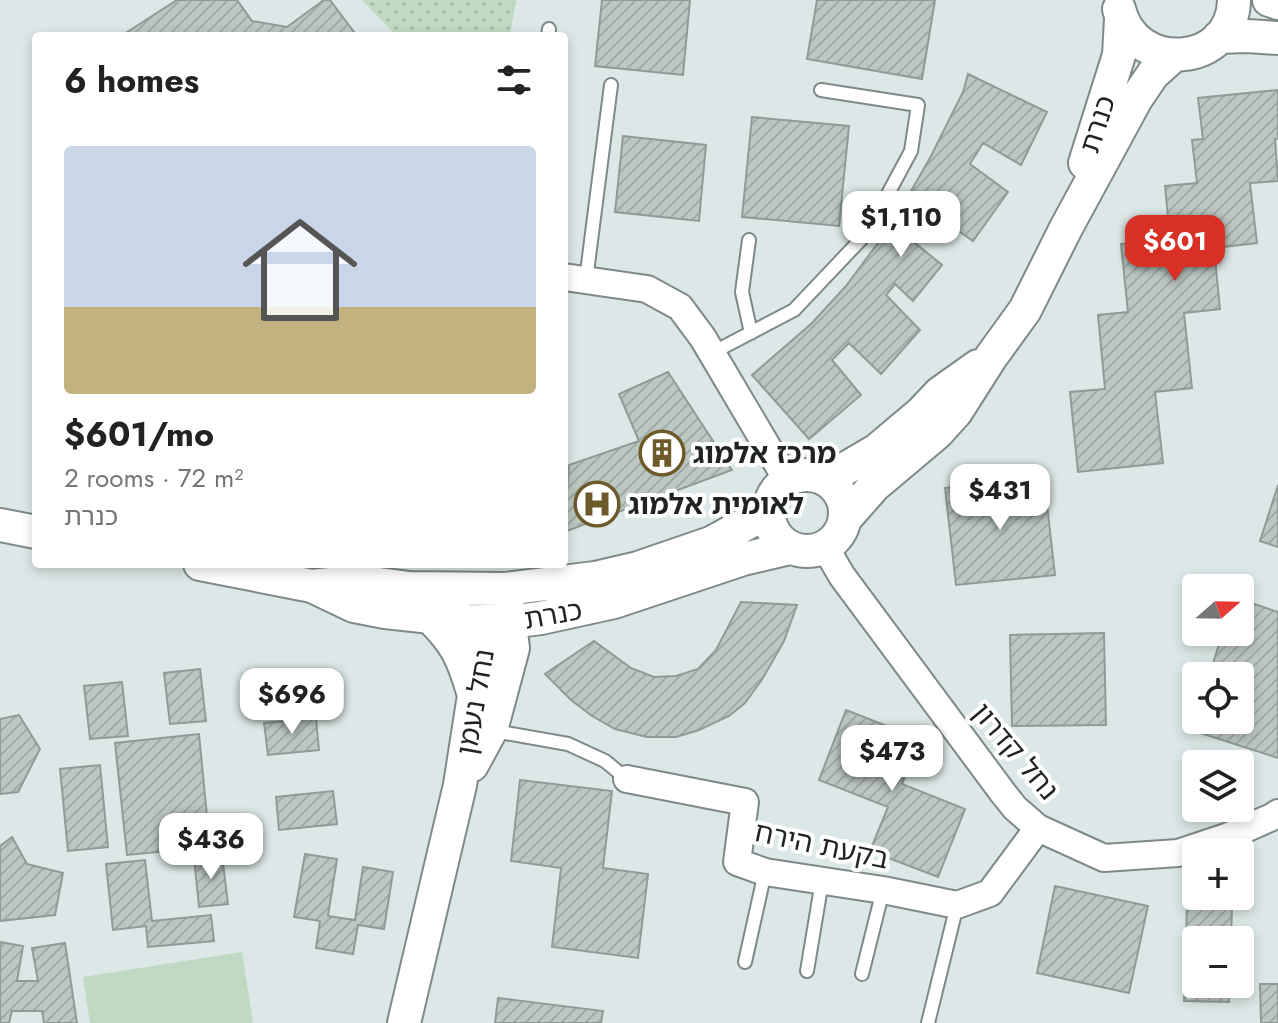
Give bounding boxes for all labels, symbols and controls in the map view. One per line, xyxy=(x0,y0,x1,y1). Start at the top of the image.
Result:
text: 6 homes xyxy=(64,56,199,105)
icon: filters xyxy=(492,58,536,102)
street label: כנרת xyxy=(1069,90,1126,158)
pin: $1,110 xyxy=(836,191,966,259)
icon: home xyxy=(228,198,372,342)
text: $1,110 xyxy=(860,198,942,236)
pin: $601 xyxy=(1128,215,1222,283)
text: $601 xyxy=(1143,222,1207,260)
text: $601/mo xyxy=(64,410,214,459)
building icon: מרכז אלמוג xyxy=(638,429,686,477)
place label: מרכז אלמוג xyxy=(693,433,836,474)
text: 2 rooms · 72 m² xyxy=(64,459,243,497)
pin: $431 xyxy=(953,464,1047,532)
text: $431 xyxy=(968,471,1032,509)
hospital icon: לאומית אלמוג xyxy=(573,480,621,528)
place label: לאומית אלמוג xyxy=(628,484,804,525)
text: כנרת xyxy=(64,497,118,535)
north arrow xyxy=(1182,574,1254,646)
map controls xyxy=(1182,574,1254,998)
street label: כנרת xyxy=(521,589,585,640)
street label: נחל נעמן xyxy=(446,646,505,758)
button: locate xyxy=(1182,662,1254,734)
pin: $696 xyxy=(245,668,339,736)
text: $696 xyxy=(258,675,326,713)
street label: נחל קדרון xyxy=(963,694,1069,809)
pin: $473 xyxy=(845,725,939,793)
text: $473 xyxy=(859,732,925,770)
button: layers xyxy=(1182,750,1254,822)
street label: בקעת הירח xyxy=(751,811,893,880)
pin: $436 xyxy=(164,813,258,881)
text: $436 xyxy=(177,820,245,858)
button: + xyxy=(1182,838,1254,910)
button: − xyxy=(1182,926,1254,998)

